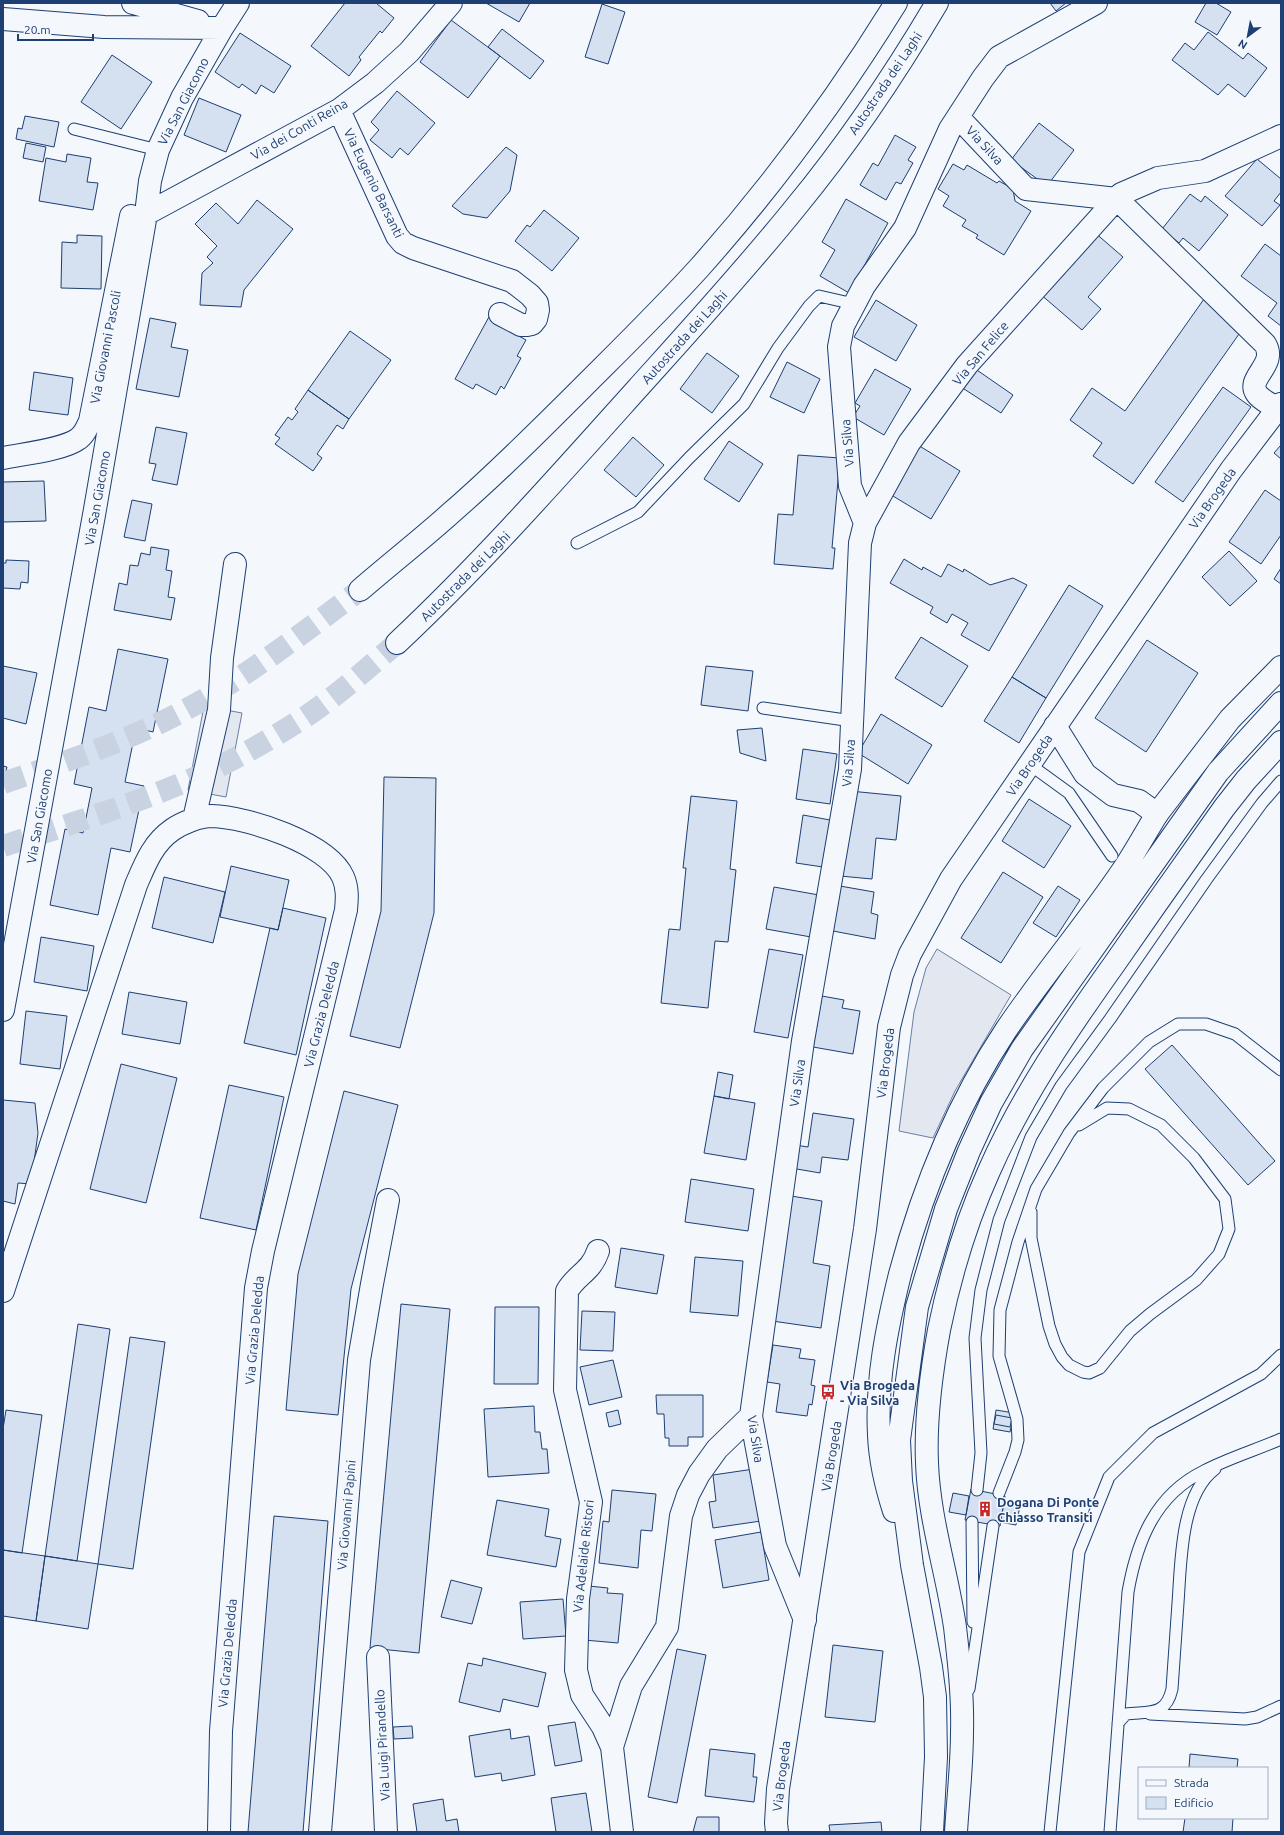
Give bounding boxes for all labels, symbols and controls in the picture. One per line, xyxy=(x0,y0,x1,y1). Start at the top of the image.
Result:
scale bar xyxy=(18,16,93,42)
north arrow xyxy=(1228,16,1268,56)
text: 20 m xyxy=(24,23,51,36)
street label: Autostrada dei Laghi xyxy=(846,29,924,137)
text: N xyxy=(1236,37,1249,52)
street label: Via San Giacomo xyxy=(155,55,211,147)
street label: Via dei Conti Reina xyxy=(248,96,350,162)
street label: Via Silva xyxy=(964,123,1006,167)
street label: Via Eugenio Barsanti xyxy=(341,126,407,240)
street label: Autostrada dei Laghi xyxy=(638,288,730,386)
street label: Via Giovanni Pascoli xyxy=(87,289,123,405)
street label: Via San Felice xyxy=(949,318,1011,388)
street label: Via Silva xyxy=(838,419,856,467)
street label: Via San Giacomo xyxy=(82,449,112,547)
street label: Via Brogeda xyxy=(1186,465,1238,531)
street label: Autostrada dei Laghi xyxy=(417,528,513,624)
street label: Via Brogeda xyxy=(1003,732,1055,798)
street label: Via Silva xyxy=(839,739,857,787)
street label: Via San Giacomo xyxy=(24,767,54,865)
street label: Via Grazia Deledda xyxy=(301,959,341,1069)
street label: Via Brogeda xyxy=(874,1027,896,1099)
street label: Via Silva xyxy=(787,1058,807,1108)
street label: Via Grazia Deledda xyxy=(242,1275,266,1385)
place label: Via Brogeda - Via Silva xyxy=(840,1378,915,1407)
bus stop icon: Via Brogeda - Via Silva xyxy=(819,1383,837,1401)
street label: Via Silva xyxy=(745,1414,767,1464)
street label: Via Brogeda xyxy=(819,1420,843,1492)
street label: Via Giovanni Papini xyxy=(334,1459,358,1571)
place label: Dogana Di Ponte Chiasso Transiti xyxy=(997,1495,1099,1524)
street label: Via Adelaide Ristori xyxy=(570,1499,596,1613)
building icon: Dogana Di Ponte Chiasso Transiti xyxy=(976,1500,994,1518)
street label: Via Grazia Deledda xyxy=(215,1598,239,1708)
street label: Via Luigi Pirandello xyxy=(372,1689,392,1801)
street label: Via Brogeda xyxy=(770,1740,792,1812)
legend xyxy=(1138,1767,1268,1819)
text: Strada xyxy=(1174,1776,1209,1789)
text: Edificio xyxy=(1174,1796,1214,1809)

